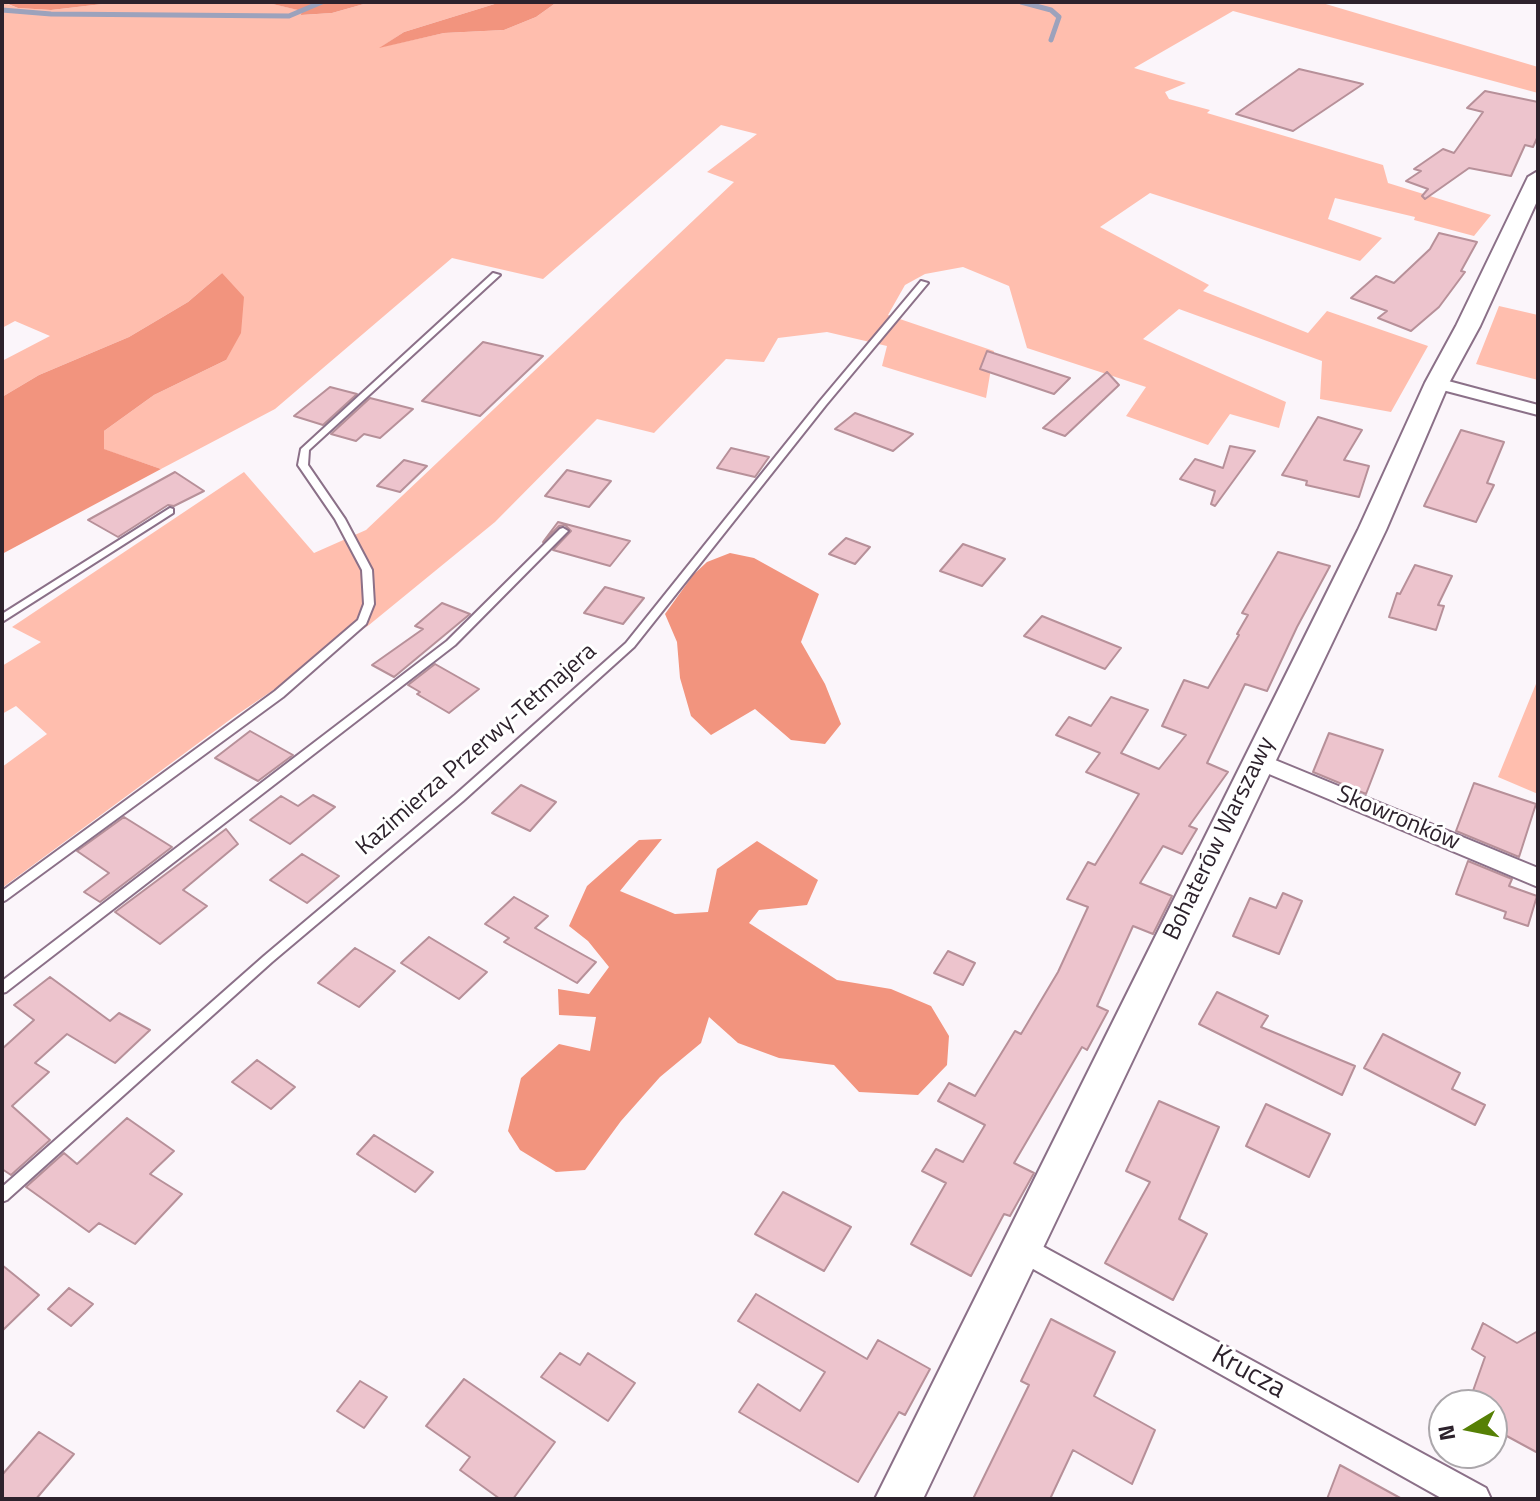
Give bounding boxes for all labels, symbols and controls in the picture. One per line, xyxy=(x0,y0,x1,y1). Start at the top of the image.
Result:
street label: Kazimierza Przerwy-Tetmajera xyxy=(351,638,603,862)
street label: Bohaterów Warszawy xyxy=(1158,733,1282,945)
street label: Skowronków xyxy=(1332,780,1464,858)
street label: Krucza xyxy=(1205,1339,1291,1407)
north arrow xyxy=(1428,1389,1508,1469)
text: N xyxy=(1428,1422,1464,1443)

